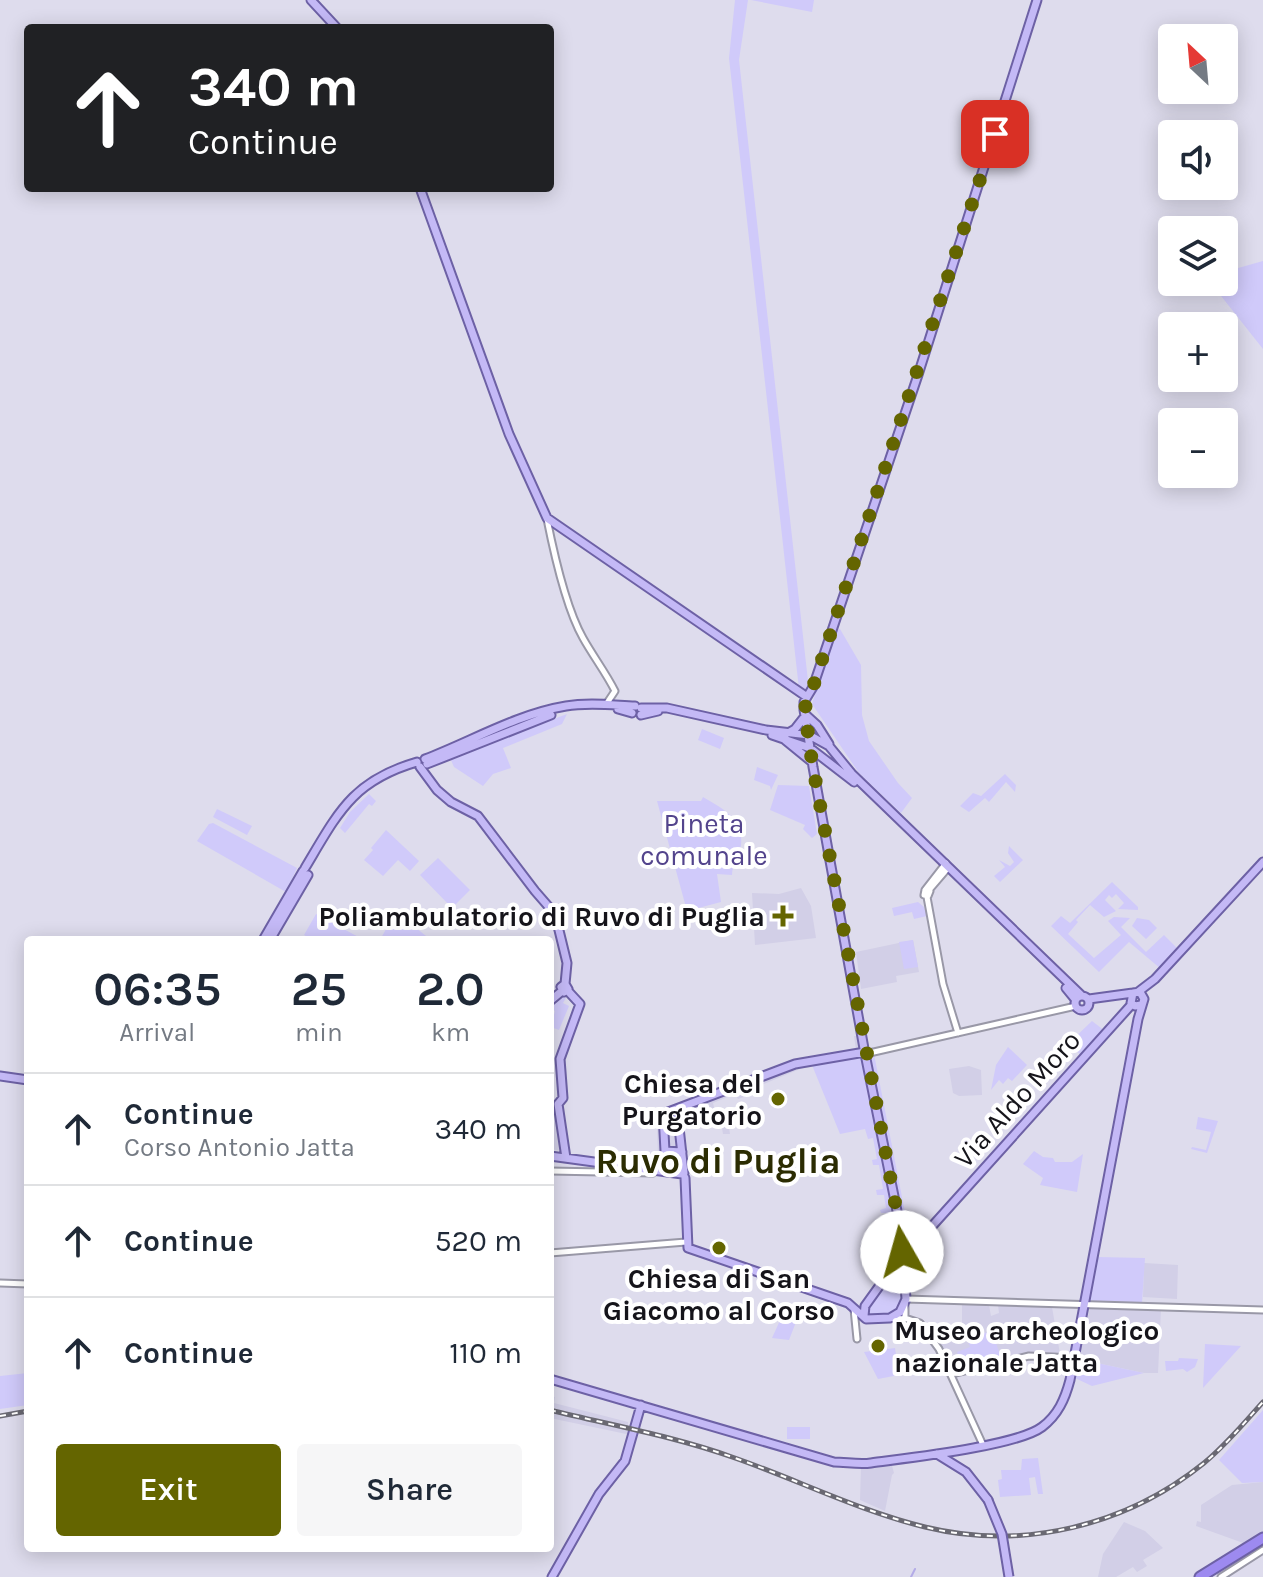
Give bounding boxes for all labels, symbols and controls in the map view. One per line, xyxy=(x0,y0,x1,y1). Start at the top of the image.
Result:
north arrow xyxy=(1158,24,1238,104)
map controls xyxy=(1158,24,1238,488)
text: 340 m xyxy=(188,54,359,119)
icon: ahead xyxy=(56,56,160,160)
pin xyxy=(961,100,1029,168)
icon: arrive xyxy=(973,112,1017,156)
button: sound xyxy=(1158,120,1238,200)
text: Continue xyxy=(188,121,338,163)
button: layers xyxy=(1158,216,1238,296)
button: + xyxy=(1158,312,1238,392)
button: − xyxy=(1158,408,1238,488)
park label: Pineta comunale xyxy=(640,807,768,872)
place label: Poliambulatorio di Ruvo di Puglia xyxy=(318,900,765,933)
marker: Poliambulatorio di Ruvo di Puglia xyxy=(772,905,794,927)
text: 06:35 xyxy=(93,961,221,1017)
text: 25 xyxy=(291,961,347,1017)
text: 2.0 xyxy=(416,961,485,1017)
text: Arrival xyxy=(119,1017,195,1048)
text: min xyxy=(295,1017,343,1048)
text: km xyxy=(431,1017,470,1048)
street label: Via Aldo Moro xyxy=(947,1024,1087,1174)
place label: Chiesa del Purgatorio xyxy=(622,1067,762,1132)
marker: Chiesa del Purgatorio xyxy=(769,1090,787,1108)
text: Continue xyxy=(124,1096,254,1132)
icon: ahead xyxy=(56,1107,100,1151)
text: 340 m xyxy=(435,1111,522,1147)
text: Corso Antonio Jatta xyxy=(124,1132,355,1163)
district label: Ruvo di Puglia xyxy=(595,1140,841,1183)
position arrow xyxy=(860,1210,944,1294)
icon: ahead xyxy=(56,1219,100,1263)
text: Continue xyxy=(124,1223,254,1259)
text: 520 m xyxy=(435,1223,522,1259)
marker: Chiesa di San Giacomo al Corso xyxy=(710,1239,728,1257)
place label: Chiesa di San Giacomo al Corso xyxy=(603,1262,835,1327)
place label: Museo archeologico nazionale Jatta xyxy=(894,1314,1159,1379)
icon: ahead xyxy=(56,1331,100,1375)
text: Continue xyxy=(124,1335,254,1371)
text: 110 m xyxy=(449,1335,522,1371)
marker: Museo archeologico nazionale Jatta xyxy=(869,1337,887,1355)
button: Exit xyxy=(56,1444,281,1536)
button: Share xyxy=(297,1444,522,1536)

